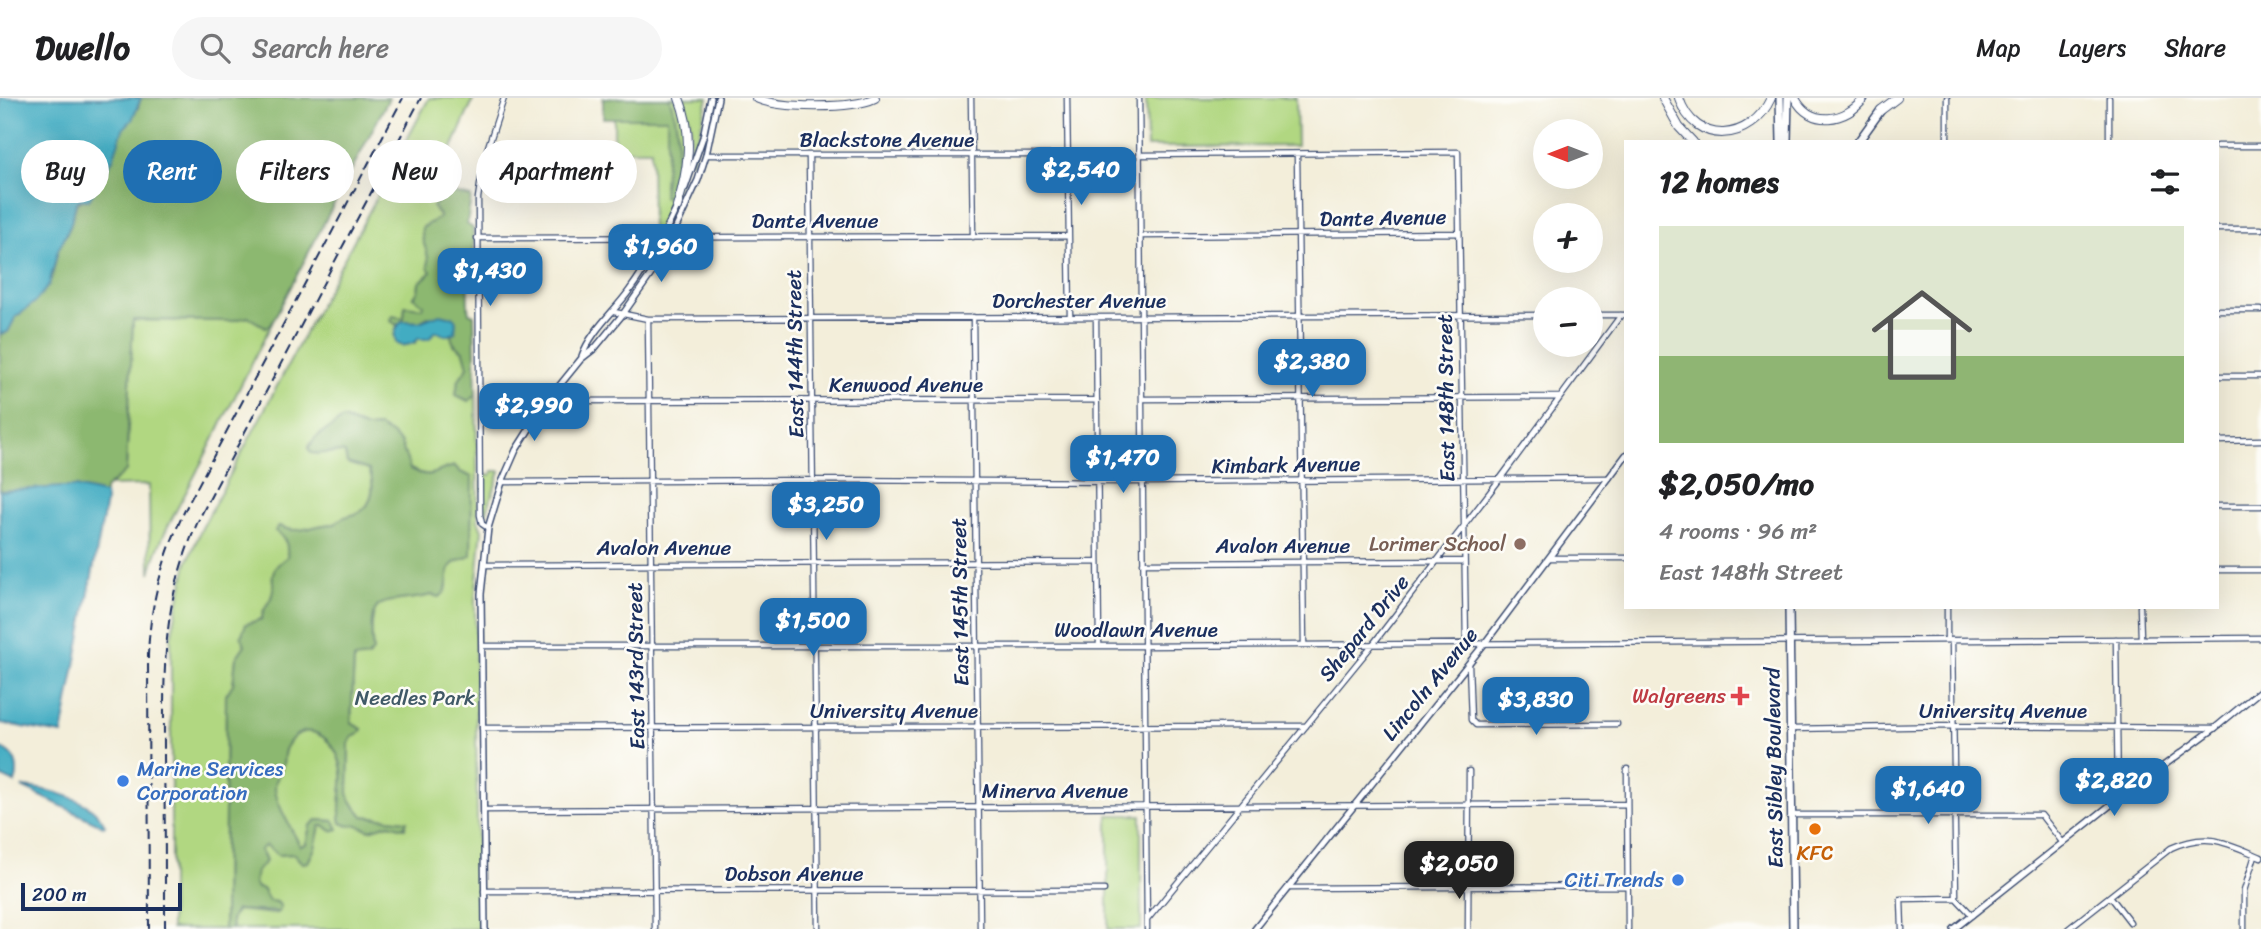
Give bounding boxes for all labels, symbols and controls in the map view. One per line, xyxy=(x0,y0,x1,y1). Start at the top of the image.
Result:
search box xyxy=(172,17,662,80)
text: Dwello xyxy=(35,19,130,77)
text: Search here xyxy=(252,25,389,71)
text: Map xyxy=(1976,27,2021,69)
text: Layers xyxy=(2059,27,2126,69)
text: Share xyxy=(2164,27,2226,69)
icon: search xyxy=(196,29,234,67)
north arrow xyxy=(1533,119,1603,189)
map controls xyxy=(1533,119,1603,357)
street label: Blackstone Avenue xyxy=(800,121,974,159)
chip: Buy xyxy=(21,140,109,203)
chip: Rent xyxy=(123,140,222,203)
chip: Filters xyxy=(236,140,354,203)
chip: New xyxy=(368,140,462,203)
chip: Apartment xyxy=(476,140,637,203)
pin: $2,540 xyxy=(1024,148,1138,207)
text: $2,540 xyxy=(1042,149,1120,190)
text: 12 homes xyxy=(1659,155,1779,209)
icon: filters xyxy=(2146,163,2184,201)
street label: Dante Avenue xyxy=(1319,198,1447,238)
street label: Dante Avenue xyxy=(752,202,879,240)
button: + xyxy=(1533,203,1603,273)
pin: $1,960 xyxy=(604,225,718,284)
text: $1,960 xyxy=(624,226,698,267)
pin: $1,430 xyxy=(433,248,547,308)
text: $1,430 xyxy=(453,250,527,291)
street label: East 144th Street xyxy=(775,269,815,439)
icon: home xyxy=(1859,272,1985,398)
street label: Dorchester Avenue xyxy=(992,282,1166,320)
button: − xyxy=(1533,287,1603,357)
street label: East 148th Street xyxy=(1426,314,1466,482)
pin: $2,380 xyxy=(1255,340,1369,399)
text: $2,380 xyxy=(1274,341,1350,382)
street label: Kenwood Avenue xyxy=(829,366,983,404)
pin: $2,990 xyxy=(477,384,591,443)
text: $2,990 xyxy=(495,385,573,426)
pin: $1,470 xyxy=(1066,436,1180,495)
text: $1,470 xyxy=(1086,437,1160,478)
street label: Kimbark Avenue xyxy=(1211,445,1361,485)
text: $2,050/mo xyxy=(1659,457,1814,511)
pin: $3,250 xyxy=(769,482,883,542)
text: $3,250 xyxy=(788,484,864,525)
text: 4 rooms · 96 m² xyxy=(1659,511,1817,552)
street label: East 145th Street xyxy=(940,518,980,686)
place label: Lorimer School xyxy=(1369,525,1507,563)
street label: Avalon Avenue xyxy=(1215,527,1351,565)
street label: Avalon Avenue xyxy=(596,529,732,567)
marker: Lorimer School xyxy=(1512,536,1528,552)
text: East 148th Street xyxy=(1659,552,1843,593)
street label: Shepard Drive xyxy=(1309,566,1420,690)
street label: East 143rd Street xyxy=(616,582,656,750)
pin: $1,500 xyxy=(756,598,870,658)
text: $1,500 xyxy=(776,600,850,641)
street label: Woodlawn Avenue xyxy=(1054,611,1218,649)
street label: Lincoln Avenue xyxy=(1372,618,1488,750)
street label: East Sibley Boulevard xyxy=(1753,666,1795,869)
place label: Walgreens xyxy=(1632,677,1726,715)
pin: $3,830 xyxy=(1479,678,1593,737)
park label: Needles Park xyxy=(355,679,475,717)
text: $3,830 xyxy=(1498,679,1574,720)
marker: Walgreens xyxy=(1732,688,1748,704)
street label: University Avenue xyxy=(810,692,978,730)
street label: University Avenue xyxy=(1919,692,2087,730)
place label: Marine Services Corporation xyxy=(137,750,284,812)
pin: $2,820 xyxy=(2057,758,2171,818)
text: $2,820 xyxy=(2076,760,2152,801)
pin: $1,640 xyxy=(1871,766,1985,826)
text: $1,640 xyxy=(1891,768,1965,809)
street label: Minerva Avenue xyxy=(982,772,1128,810)
marker: Marine Services Corporation xyxy=(115,773,131,789)
marker: KFC xyxy=(1807,821,1823,837)
place label: KFC xyxy=(1797,834,1834,872)
pin: $2,050 xyxy=(1402,842,1516,901)
text: $2,050 xyxy=(1420,843,1498,884)
street label: Dobson Avenue xyxy=(725,855,864,893)
place label: Citi Trends xyxy=(1565,861,1664,899)
marker: Citi Trends xyxy=(1670,872,1686,888)
text: 200 m xyxy=(32,878,87,911)
scale bar xyxy=(21,880,182,912)

